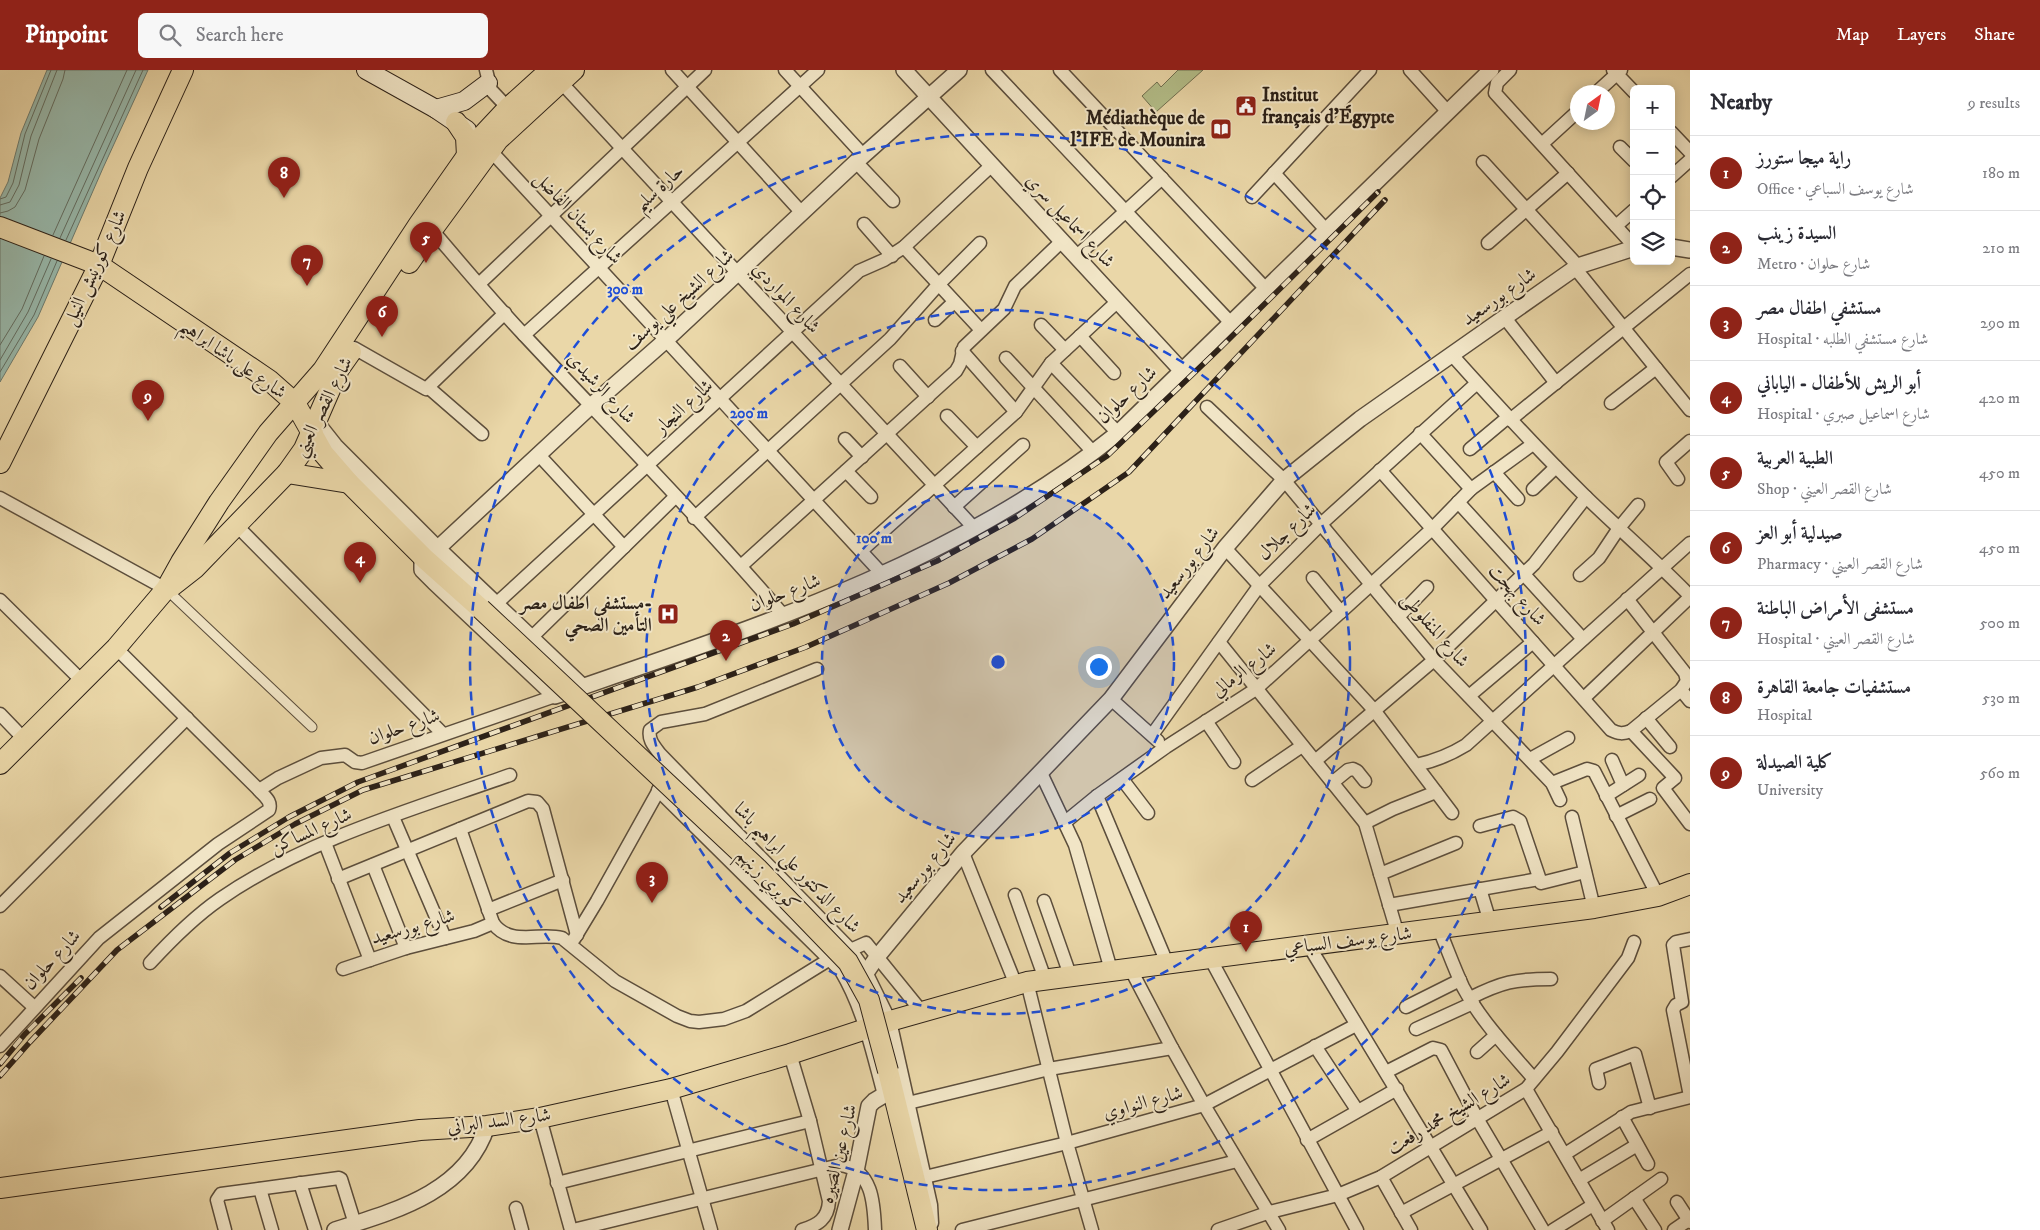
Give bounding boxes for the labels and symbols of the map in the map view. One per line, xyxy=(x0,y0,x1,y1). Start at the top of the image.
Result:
place label: Institut français d'Égypte xyxy=(1261,84,1395,129)
north arrow xyxy=(1570,85,1615,130)
public building icon: Institut français d'Égypte xyxy=(1234,94,1258,118)
place label: Médiathèque de l’IFE de Mounira xyxy=(1070,107,1206,152)
library icon: Médiathèque de l’IFE de Mounira xyxy=(1209,117,1233,141)
pin: 8 xyxy=(268,157,300,198)
street label: حارة سليم xyxy=(629,159,694,222)
street label: شارع بستان الفاضل xyxy=(527,167,627,271)
street label: شارع اسماعيل سري xyxy=(1018,169,1119,275)
street label: شارع كورنيش النيل xyxy=(58,206,135,331)
pin: 5 xyxy=(410,222,442,263)
pin: 7 xyxy=(291,245,323,286)
street label: شارع الشيخ علي يوسف xyxy=(619,245,743,360)
street label: شارع المواردي xyxy=(745,258,825,341)
street label: شارع بورسعيد xyxy=(1457,263,1543,334)
text: 300 m xyxy=(607,280,644,299)
pin: 6 xyxy=(366,296,398,337)
street label: شارع على باشا ابراهيم xyxy=(171,314,291,410)
street label: شارع الرشيدي xyxy=(560,347,640,431)
street label: شارع القصر العيني xyxy=(288,353,363,463)
street label: شارع حلوان xyxy=(1092,361,1164,431)
street label: شارع النجار xyxy=(648,375,720,443)
pin: 9 xyxy=(132,380,164,421)
text: 200 m xyxy=(730,404,769,423)
street label: شارع جلال xyxy=(1253,498,1323,568)
street label: شارع بورسعيد xyxy=(1153,522,1227,606)
text: 100 m xyxy=(856,529,893,548)
pin: 4 xyxy=(344,542,376,583)
street label: شارع بهجت xyxy=(1481,559,1551,633)
street label: شارع حلوان xyxy=(746,569,825,620)
street label: شارع المنفلوطى xyxy=(1394,588,1474,674)
place label: مستشفي اطفال مصر- التأمين الصحي xyxy=(518,592,652,642)
hospital icon: مستشفي اطفال مصر- التأمين الصحي xyxy=(656,602,680,626)
pin: 2 xyxy=(710,620,742,661)
street label: شارع الرمالي xyxy=(1207,637,1283,705)
centre of rings xyxy=(989,653,1007,671)
your location xyxy=(1086,654,1112,680)
street label: شارع حلوان xyxy=(365,704,444,753)
street label: شارع الدكتور علي ابراهيم باشا xyxy=(724,798,865,943)
street label: شارع المساكن xyxy=(266,803,357,862)
street label: شارع بورسعيد xyxy=(889,828,964,910)
street label: كوبري زينهم xyxy=(727,843,805,921)
pin: 3 xyxy=(636,862,668,903)
street label: شارع بورسعيد xyxy=(368,904,458,953)
pin: 1 xyxy=(1230,911,1262,952)
street label: شارع يوسف السباعي xyxy=(1283,922,1414,963)
street label: شارع حلوان xyxy=(18,925,88,997)
street label: شارع الشيخ محمد رفعت xyxy=(1383,1068,1517,1164)
street label: شارع النواوي xyxy=(1100,1081,1186,1128)
street label: شارع عين الصيره xyxy=(816,1102,865,1207)
street label: شارع السد البراني xyxy=(446,1103,553,1142)

